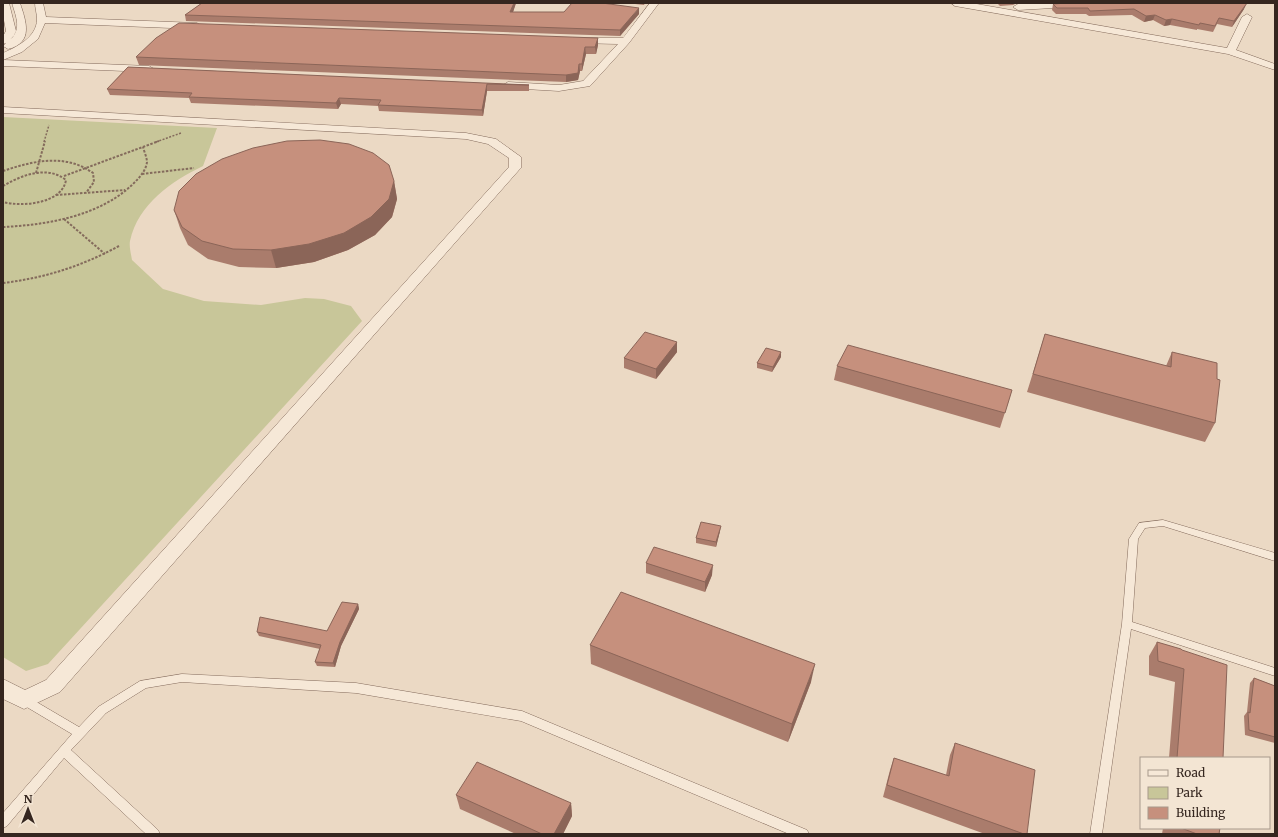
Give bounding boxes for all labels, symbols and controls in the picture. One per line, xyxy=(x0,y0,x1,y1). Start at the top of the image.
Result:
legend xyxy=(1140,757,1270,829)
text: Road xyxy=(1176,765,1205,780)
text: Park xyxy=(1176,785,1203,800)
north arrow xyxy=(8,789,48,829)
text: N xyxy=(24,792,33,806)
text: Building xyxy=(1176,805,1226,820)

